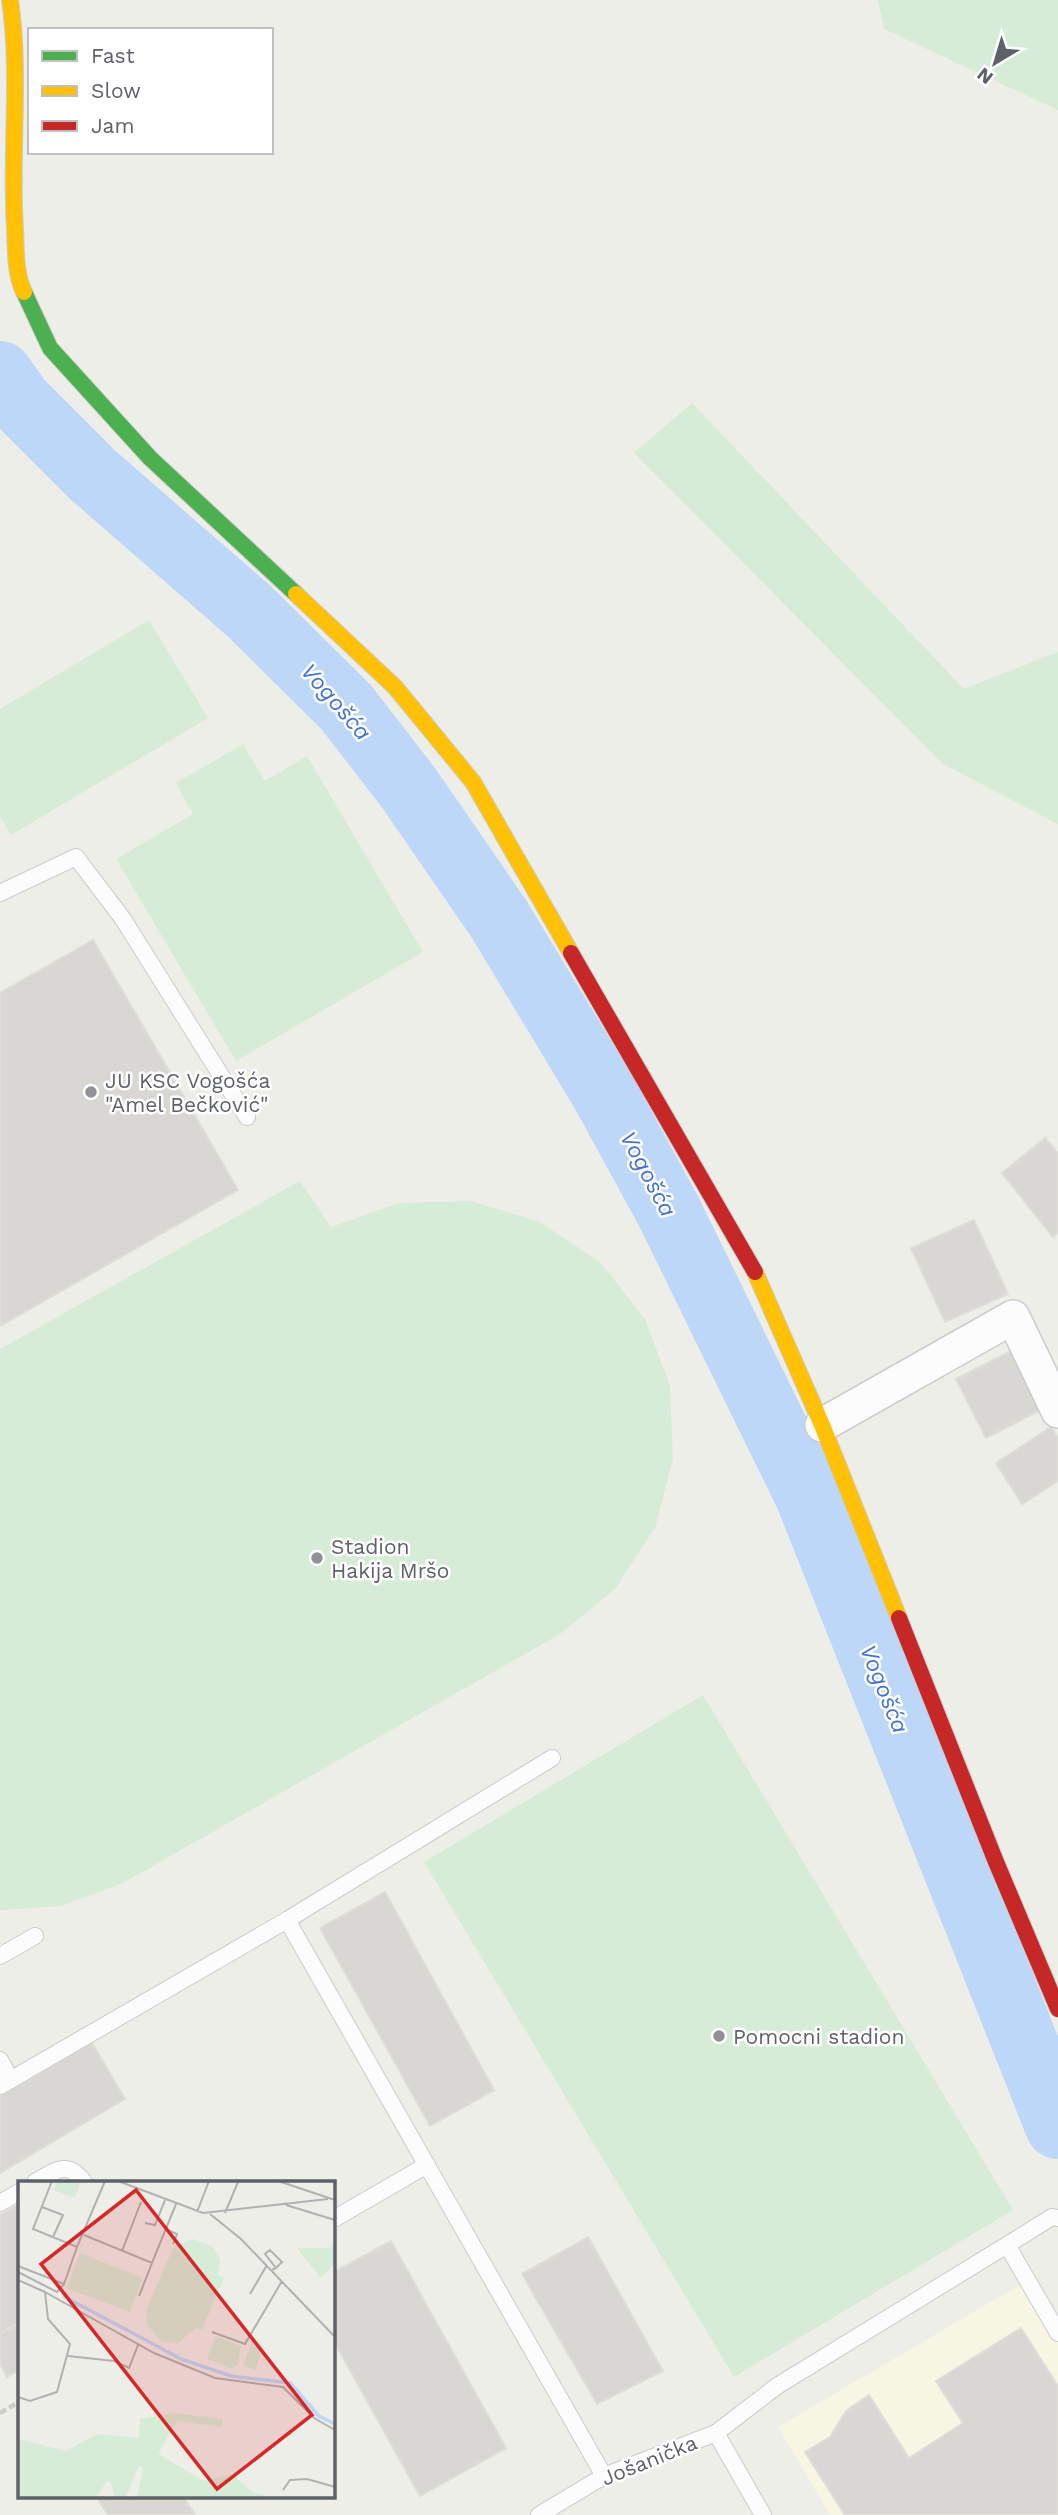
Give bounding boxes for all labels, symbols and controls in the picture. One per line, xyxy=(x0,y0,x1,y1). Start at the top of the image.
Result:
legend xyxy=(28,28,273,154)
north arrow xyxy=(960,28,1030,98)
text: Fast xyxy=(91,43,135,68)
text: N xyxy=(972,63,997,89)
text: Slow xyxy=(91,78,141,103)
text: Jam xyxy=(91,113,134,138)
water label: Vogošća xyxy=(295,658,377,746)
place label: JU KSC Vogošća "Amel Bečković" xyxy=(105,1068,270,1117)
marker: JU KSC Vogošća "Amel Bečković" xyxy=(83,1084,99,1100)
water label: Vogošća xyxy=(614,1127,682,1221)
place label: Stadion Hakija Mršo xyxy=(331,1534,449,1583)
marker: Stadion Hakija Mršo xyxy=(309,1550,325,1566)
water label: Vogošća xyxy=(854,1641,914,1737)
place label: Pomocni stadion xyxy=(733,2024,904,2049)
marker: Pomocni stadion xyxy=(711,2028,727,2044)
inset map xyxy=(18,2181,334,2498)
street label: Jošanička xyxy=(597,2429,701,2491)

